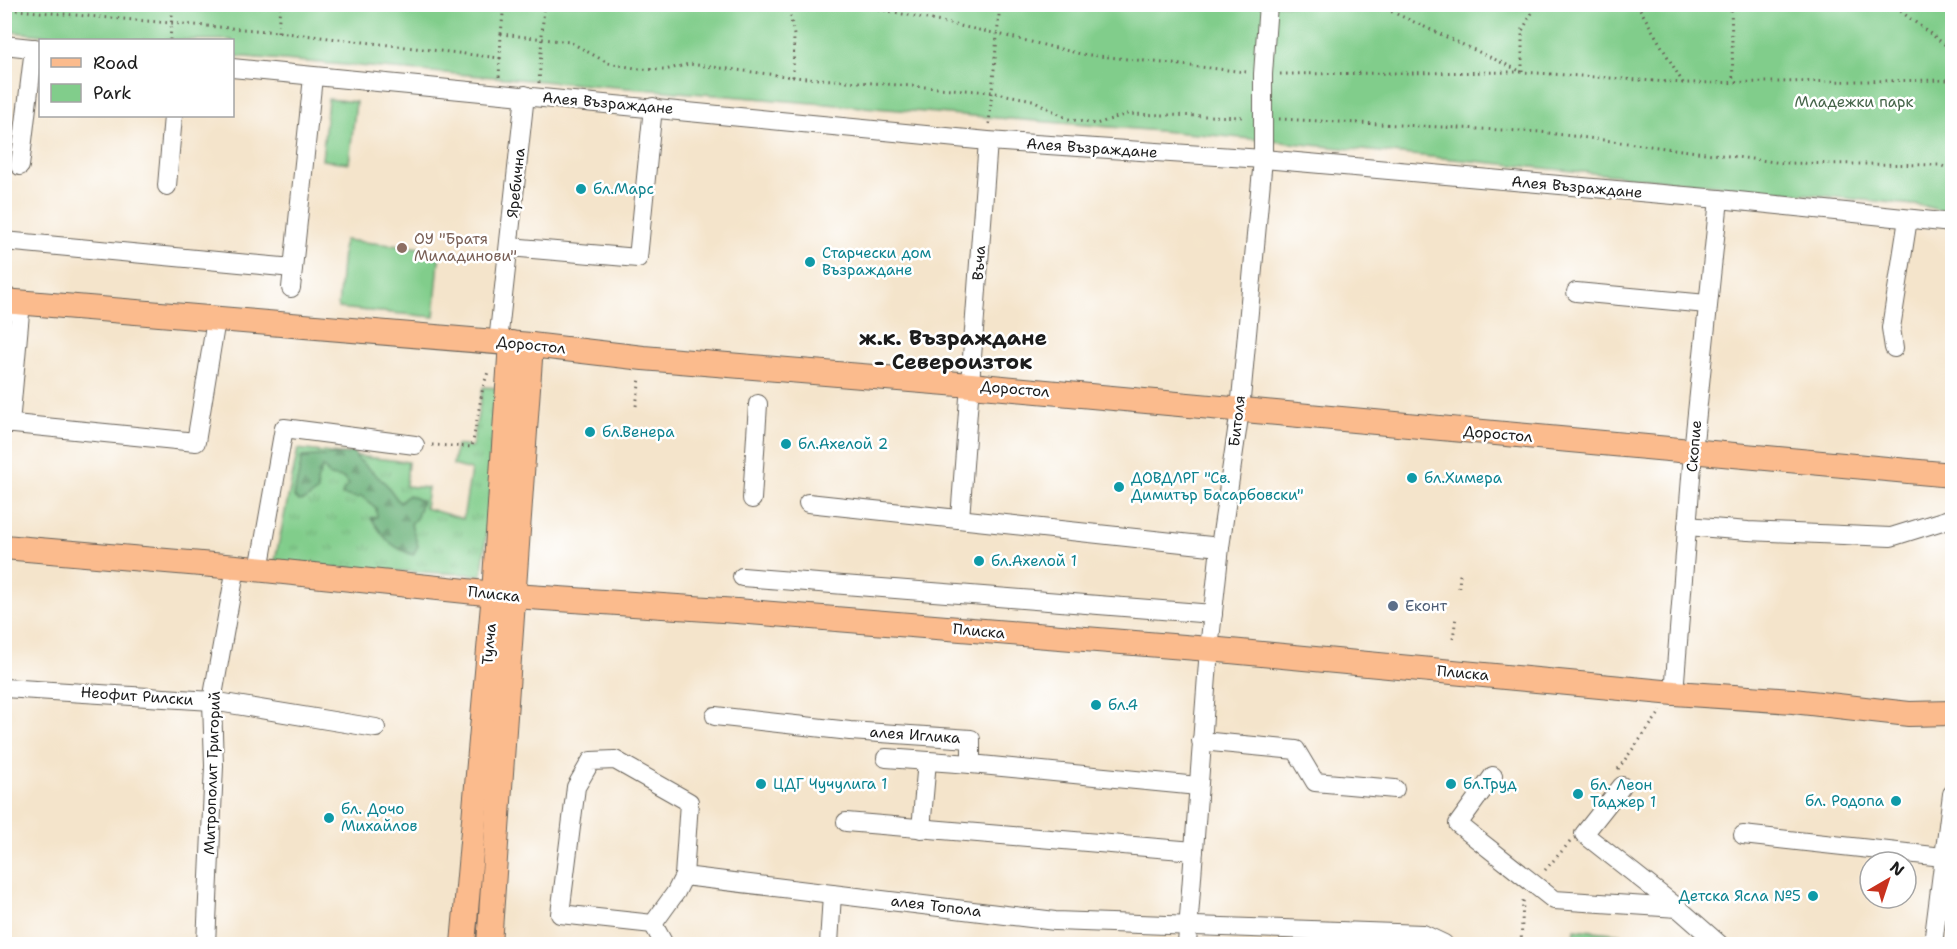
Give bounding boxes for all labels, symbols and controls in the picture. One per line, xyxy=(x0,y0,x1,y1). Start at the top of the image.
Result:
legend xyxy=(39,39,234,117)
text: Road xyxy=(93,51,138,75)
text: Park xyxy=(93,81,132,105)
street label: Алея Възраждане xyxy=(542,87,674,119)
park label: Младежки парк xyxy=(1795,92,1913,112)
street label: Алея Възраждане xyxy=(1026,133,1158,163)
street label: Яребична xyxy=(502,146,530,219)
street label: Алея Възраждане xyxy=(1511,171,1643,203)
place label: бл.Марс xyxy=(593,179,654,199)
marker: бл.Марс xyxy=(574,182,588,196)
place label: ОУ "Братя Миладинови" xyxy=(414,229,517,266)
marker: ОУ "Братя Миладинови" xyxy=(395,241,409,255)
place label: Старчески дом Възраждане xyxy=(822,243,932,280)
street label: Въча xyxy=(968,244,990,281)
marker: Старчески дом Възраждане xyxy=(803,255,817,269)
district label: ж.к. Възраждане - Североизток xyxy=(859,324,1047,376)
street label: Доростол xyxy=(495,331,567,359)
street label: Доростол xyxy=(980,376,1051,402)
street label: Битоля xyxy=(1224,394,1250,448)
street label: Скопие xyxy=(1682,419,1706,473)
street label: Доростол xyxy=(1463,421,1534,447)
place label: бл.Венера xyxy=(602,422,675,442)
marker: бл.Венера xyxy=(583,425,597,439)
place label: бл.Ахелой 2 xyxy=(798,434,888,454)
marker: бл.Ахелой 2 xyxy=(779,437,793,451)
place label: ДОВДЛРГ "Св. Димитър Басарбовски" xyxy=(1131,468,1304,505)
place label: бл.Химера xyxy=(1424,468,1503,488)
marker: бл.Химера xyxy=(1405,471,1419,485)
marker: ДОВДЛРГ "Св. Димитър Басарбовски" xyxy=(1112,480,1126,494)
place label: бл.Ахелой 1 xyxy=(991,551,1077,571)
marker: бл.Ахелой 1 xyxy=(972,554,986,568)
street label: Плиска xyxy=(467,581,522,607)
place label: Еконт xyxy=(1405,596,1447,616)
marker: Еконт xyxy=(1386,599,1400,613)
street label: Плиска xyxy=(952,619,1007,643)
street label: Тулча xyxy=(477,622,501,666)
street label: Плиска xyxy=(1436,661,1491,685)
street label: Неофит Рилски xyxy=(80,682,194,710)
street label: Митрополит Григорий xyxy=(199,691,225,855)
place label: бл.4 xyxy=(1108,695,1138,715)
marker: бл.4 xyxy=(1089,698,1103,712)
street label: алея Иглика xyxy=(869,722,962,748)
place label: ЦДГ Чучулига 1 xyxy=(773,774,888,794)
place label: бл.Труд xyxy=(1463,774,1517,794)
place label: бл. Леон Таджер 1 xyxy=(1590,775,1656,812)
marker: ЦДГ Чучулига 1 xyxy=(754,777,768,791)
marker: бл.Труд xyxy=(1444,777,1458,791)
marker: бл. Леон Таджер 1 xyxy=(1571,787,1585,801)
place label: бл. Родопа xyxy=(1805,791,1885,811)
marker: бл. Родопа xyxy=(1889,794,1903,808)
place label: бл. Дочо Михайлов xyxy=(341,799,418,836)
marker: бл. Дочо Михайлов xyxy=(322,811,336,825)
north arrow xyxy=(1858,850,1918,910)
text: N xyxy=(1886,857,1909,881)
place label: Детска Ясла №5 xyxy=(1679,886,1801,906)
marker: Детска Ясла №5 xyxy=(1806,889,1820,903)
street label: алея Топола xyxy=(890,891,983,922)

